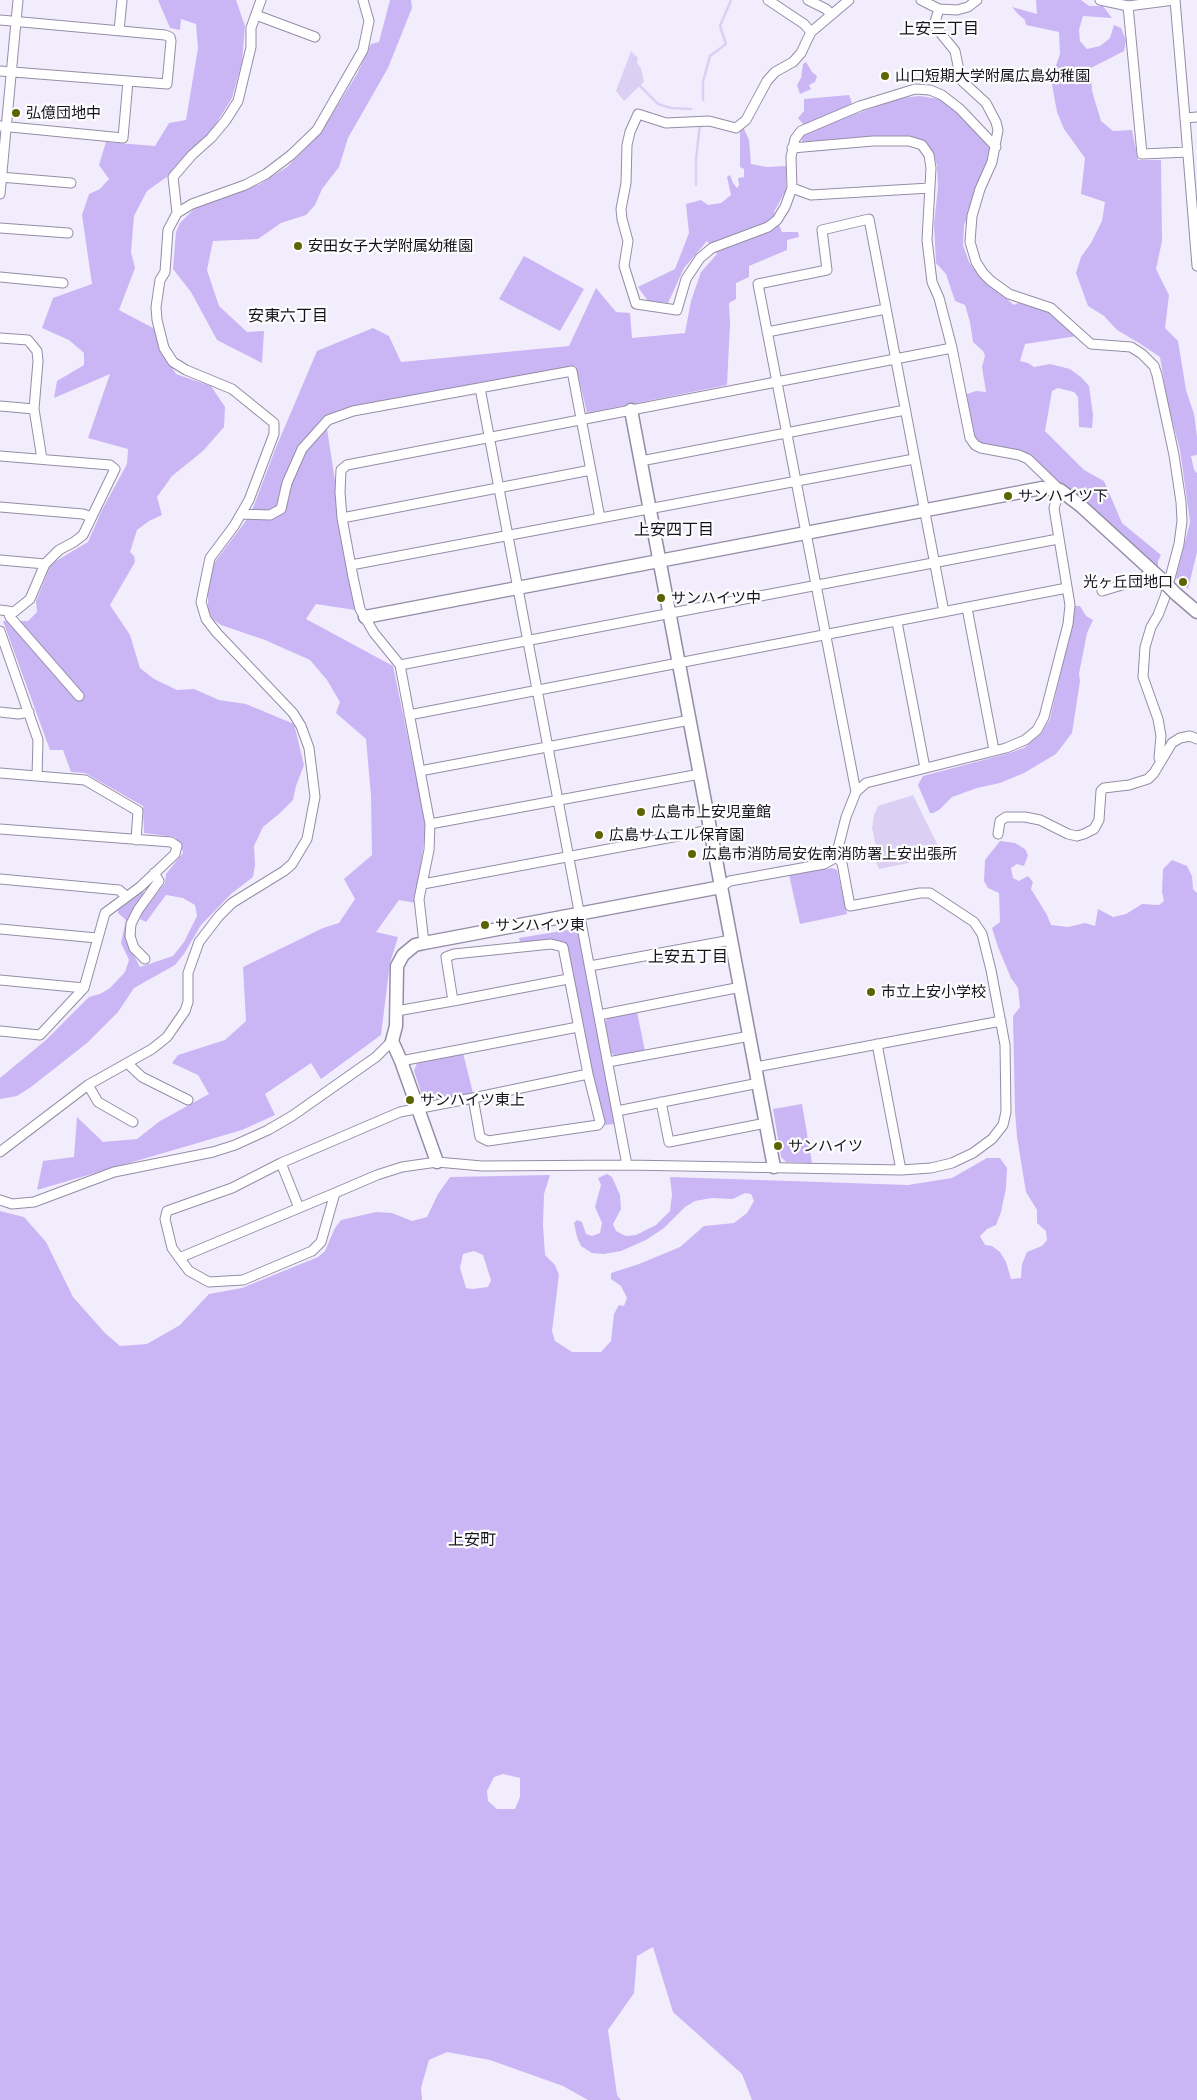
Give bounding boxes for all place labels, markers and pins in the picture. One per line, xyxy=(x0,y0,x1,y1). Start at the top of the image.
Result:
place label: 山口短期大学附属広島幼稚園 xyxy=(895,67,1090,85)
marker: 山口短期大学附属広島幼稚園 xyxy=(879,70,891,82)
place label: 弘億団地中 xyxy=(26,104,101,122)
marker: 弘億団地中 xyxy=(10,107,22,119)
place label: 安田女子大学附属幼稚園 xyxy=(308,237,473,255)
marker: 安田女子大学附属幼稚園 xyxy=(292,240,304,252)
place label: サンハイツ下 xyxy=(1018,487,1108,505)
marker: サンハイツ下 xyxy=(1002,490,1014,502)
place label: 光ヶ丘団地口 xyxy=(1083,573,1173,591)
marker: 光ヶ丘団地口 xyxy=(1177,576,1189,588)
place label: サンハイツ中 xyxy=(671,589,761,607)
marker: サンハイツ中 xyxy=(655,592,667,604)
place label: 広島市上安児童館 xyxy=(651,803,771,821)
marker: 広島市上安児童館 xyxy=(635,806,647,818)
place label: 広島サムエル保育園 xyxy=(609,826,744,844)
marker: 広島サムエル保育園 xyxy=(593,829,605,841)
place label: 広島市消防局安佐南消防署上安出張所 xyxy=(702,845,957,863)
marker: 広島市消防局安佐南消防署上安出張所 xyxy=(686,848,698,860)
place label: サンハイツ東 xyxy=(495,916,585,934)
marker: サンハイツ東 xyxy=(479,919,491,931)
place label: 市立上安小学校 xyxy=(881,983,986,1001)
marker: 市立上安小学校 xyxy=(865,986,877,998)
place label: サンハイツ東上 xyxy=(420,1091,525,1109)
marker: サンハイツ東上 xyxy=(404,1094,416,1106)
place label: サンハイツ xyxy=(788,1137,863,1155)
marker: サンハイツ xyxy=(772,1140,784,1152)

